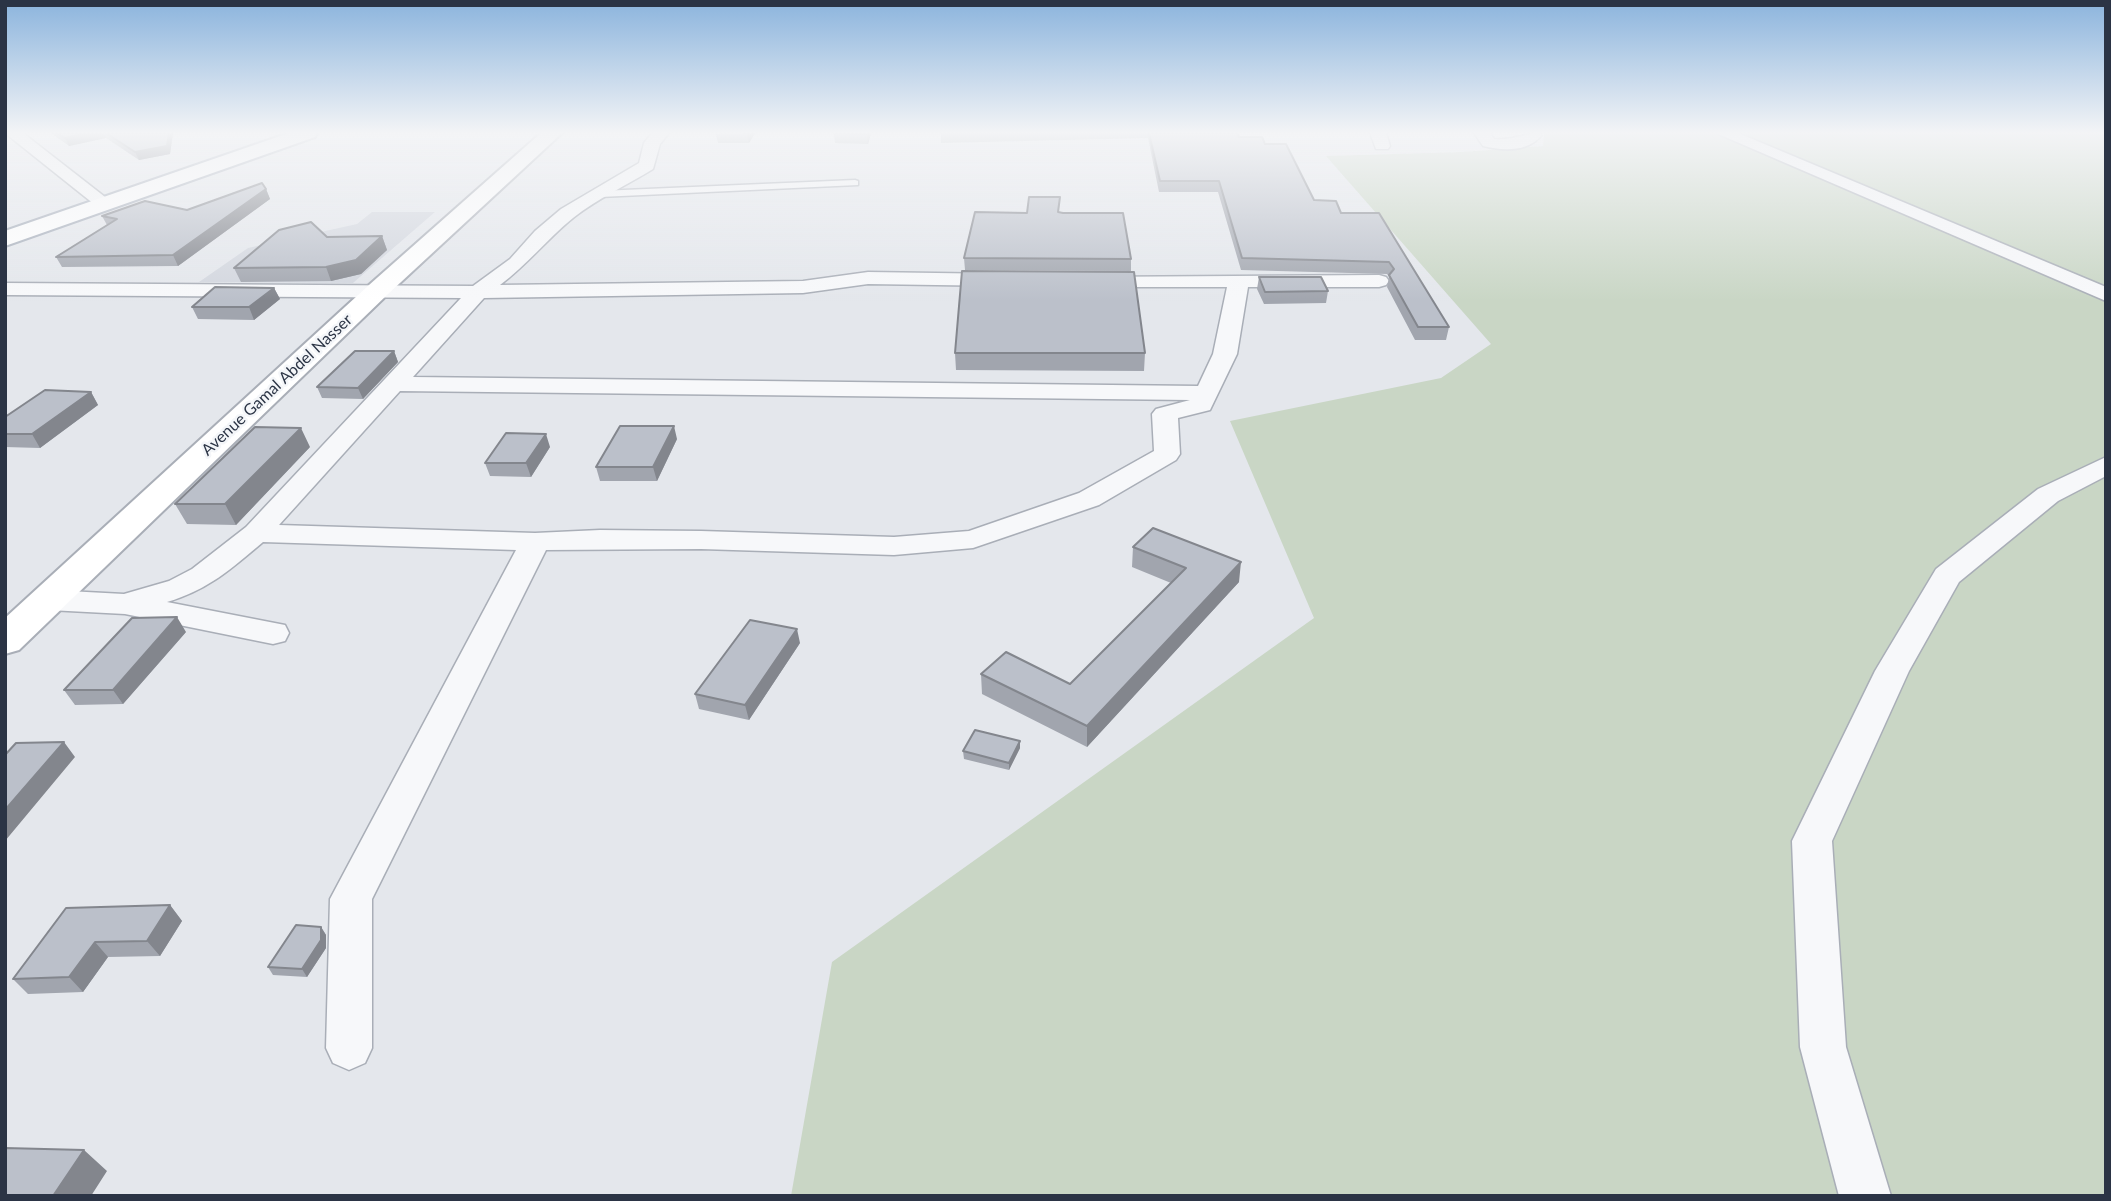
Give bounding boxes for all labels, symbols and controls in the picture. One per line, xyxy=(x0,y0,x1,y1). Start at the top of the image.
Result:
street label: Avenue Gamal Abdel Nasser xyxy=(198,310,356,460)

